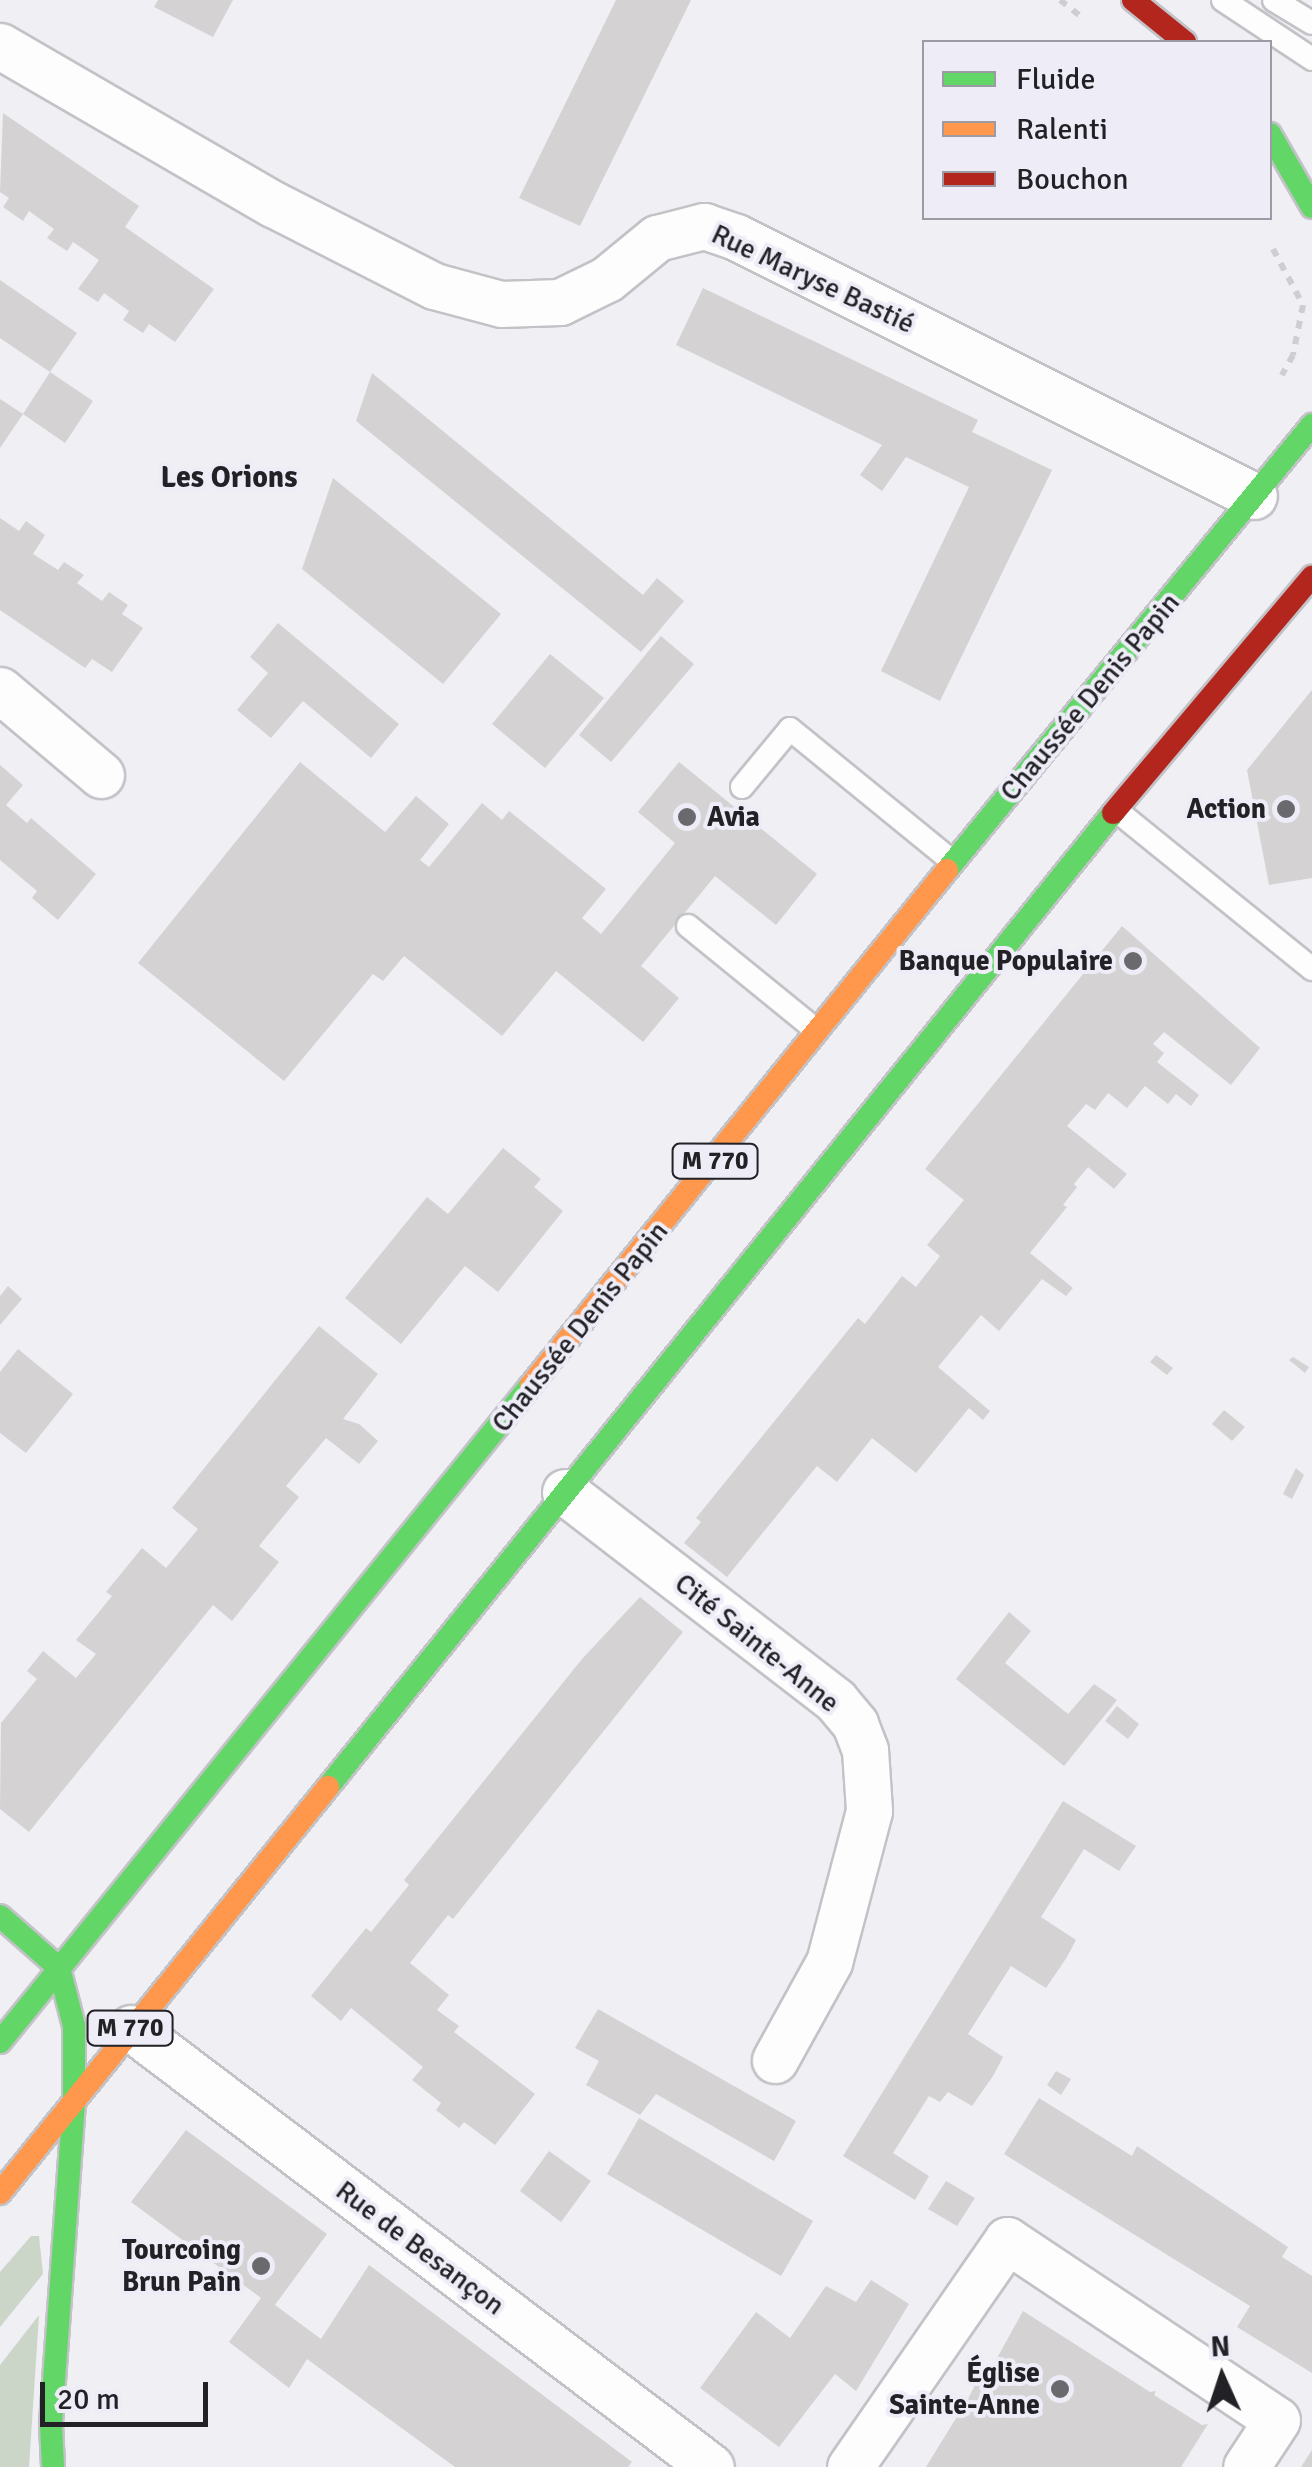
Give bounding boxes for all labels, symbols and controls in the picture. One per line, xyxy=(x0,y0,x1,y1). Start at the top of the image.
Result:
legend xyxy=(922,40,1272,220)
text: Fluide xyxy=(1016,61,1095,98)
text: Ralenti xyxy=(1016,111,1108,148)
text: Bouchon xyxy=(1016,161,1129,198)
street label: Rue Maryse Bastié xyxy=(706,217,920,341)
district label: Les Orions xyxy=(161,460,297,496)
street label: Chaussée Denis Papin xyxy=(993,586,1187,808)
place label: Action xyxy=(1186,792,1266,826)
marker: Action xyxy=(1275,798,1297,820)
place label: Avia xyxy=(707,800,760,834)
marker: Avia xyxy=(676,806,698,828)
place label: Banque Populaire xyxy=(898,944,1113,978)
marker: Banque Populaire xyxy=(1122,950,1144,972)
road number: M 770 xyxy=(670,1141,760,1181)
street label: Chaussée Denis Papin xyxy=(485,1215,675,1439)
street label: Cité Sainte-Anne xyxy=(668,1566,846,1720)
road number: M 770 xyxy=(85,2008,175,2048)
street label: Rue de Besançon xyxy=(329,2174,511,2322)
place label: Tourcoing Brun Pain xyxy=(122,2233,241,2299)
marker: Tourcoing Brun Pain xyxy=(250,2255,272,2277)
north arrow xyxy=(1172,2327,1272,2427)
text: N xyxy=(1210,2330,1231,2365)
place label: Église Sainte-Anne xyxy=(889,2356,1040,2422)
scale bar xyxy=(45,2362,212,2424)
marker: Église Sainte-Anne xyxy=(1049,2378,1071,2400)
text: 20 m xyxy=(57,2381,120,2418)

